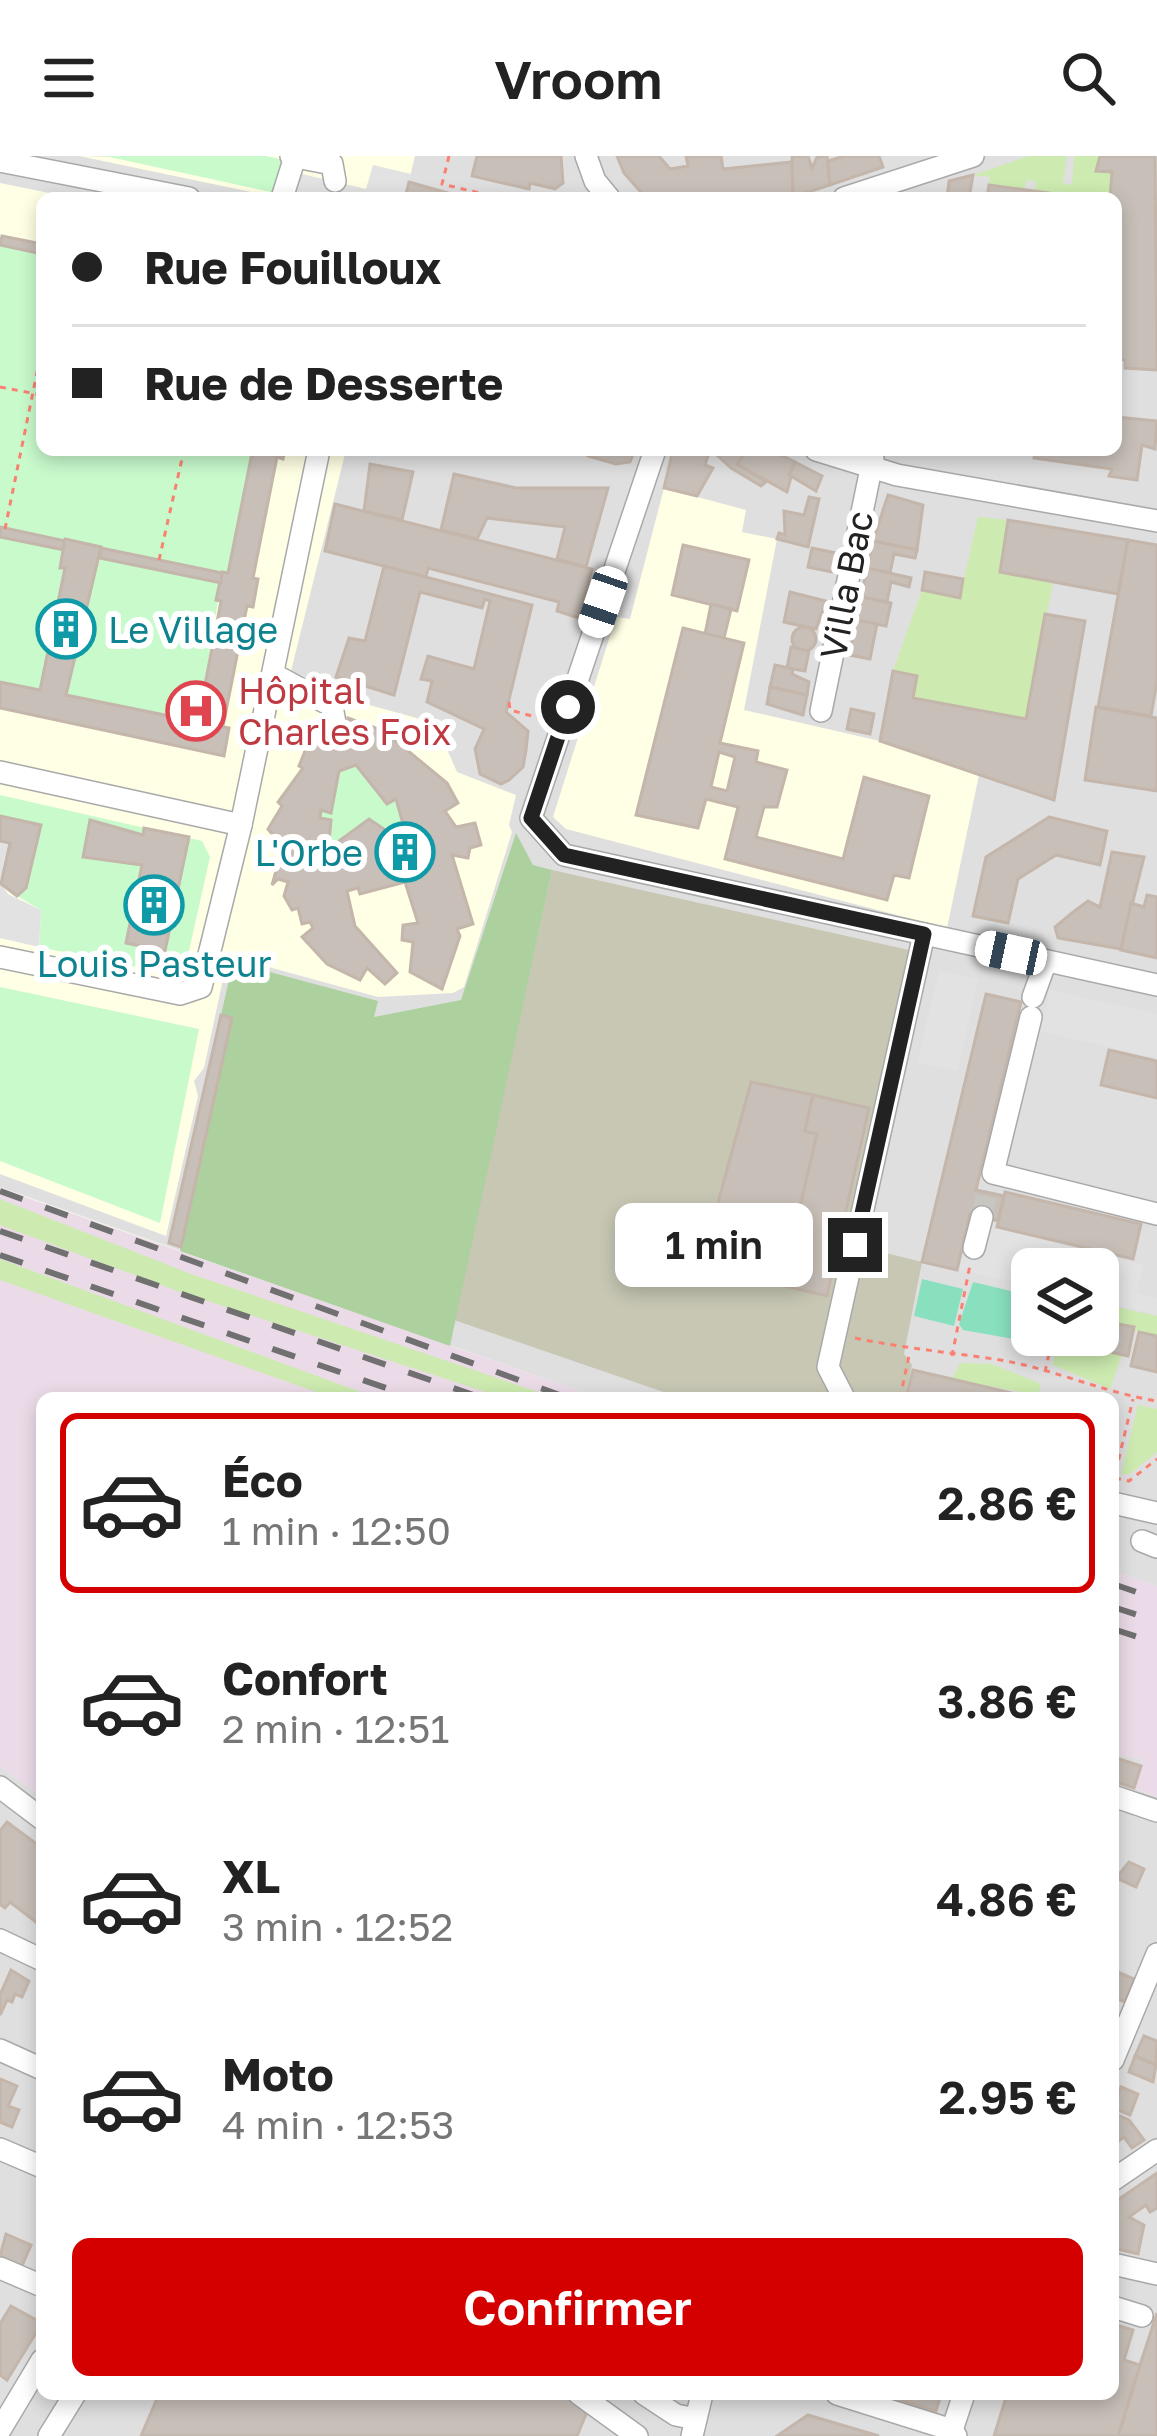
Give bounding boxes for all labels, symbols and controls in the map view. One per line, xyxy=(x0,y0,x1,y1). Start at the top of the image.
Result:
icon: menu xyxy=(36,45,102,111)
icon: search xyxy=(1055,45,1121,111)
text: Vroom xyxy=(494,46,663,111)
text: Rue Fouilloux xyxy=(144,240,441,294)
text: Rue de Desserte xyxy=(144,356,503,410)
street label: Villa Bac xyxy=(811,507,881,663)
car xyxy=(574,562,632,642)
building icon: Le Village xyxy=(35,598,97,660)
place label: Le Village xyxy=(108,608,278,651)
place label: Hôpital Charles Foix xyxy=(238,669,451,753)
hospital icon: Hôpital Charles Foix xyxy=(165,680,227,742)
route start xyxy=(541,680,595,734)
building icon: L'Orbe xyxy=(374,821,436,883)
place label: L'Orbe xyxy=(254,831,363,874)
building icon: Louis Pasteur xyxy=(123,874,185,936)
car xyxy=(972,928,1050,978)
place label: Louis Pasteur xyxy=(36,942,272,985)
callout: 1 min xyxy=(615,1203,813,1287)
route end xyxy=(828,1218,882,1272)
text: 1 min xyxy=(665,1221,763,1268)
map controls xyxy=(1011,1248,1119,1356)
button: layers xyxy=(1011,1248,1119,1356)
icon: car xyxy=(78,1449,186,1557)
text: Éco xyxy=(222,1453,303,1507)
text: 2.86 € xyxy=(937,1476,1077,1530)
text: 1 min · 12:50 xyxy=(222,1507,451,1554)
icon: car xyxy=(78,1647,186,1755)
text: Confort xyxy=(222,1651,388,1705)
text: 3.86 € xyxy=(937,1674,1077,1728)
text: 2 min · 12:51 xyxy=(222,1705,449,1752)
icon: car xyxy=(78,1845,186,1953)
text: XL xyxy=(222,1849,280,1903)
text: 4.86 € xyxy=(936,1872,1077,1926)
text: 3 min · 12:52 xyxy=(222,1903,453,1950)
icon: car xyxy=(78,2043,186,2151)
text: Moto xyxy=(222,2047,334,2101)
text: 2.95 € xyxy=(939,2070,1077,2124)
text: 4 min · 12:53 xyxy=(222,2101,454,2148)
button: Confirmer xyxy=(72,2238,1083,2376)

